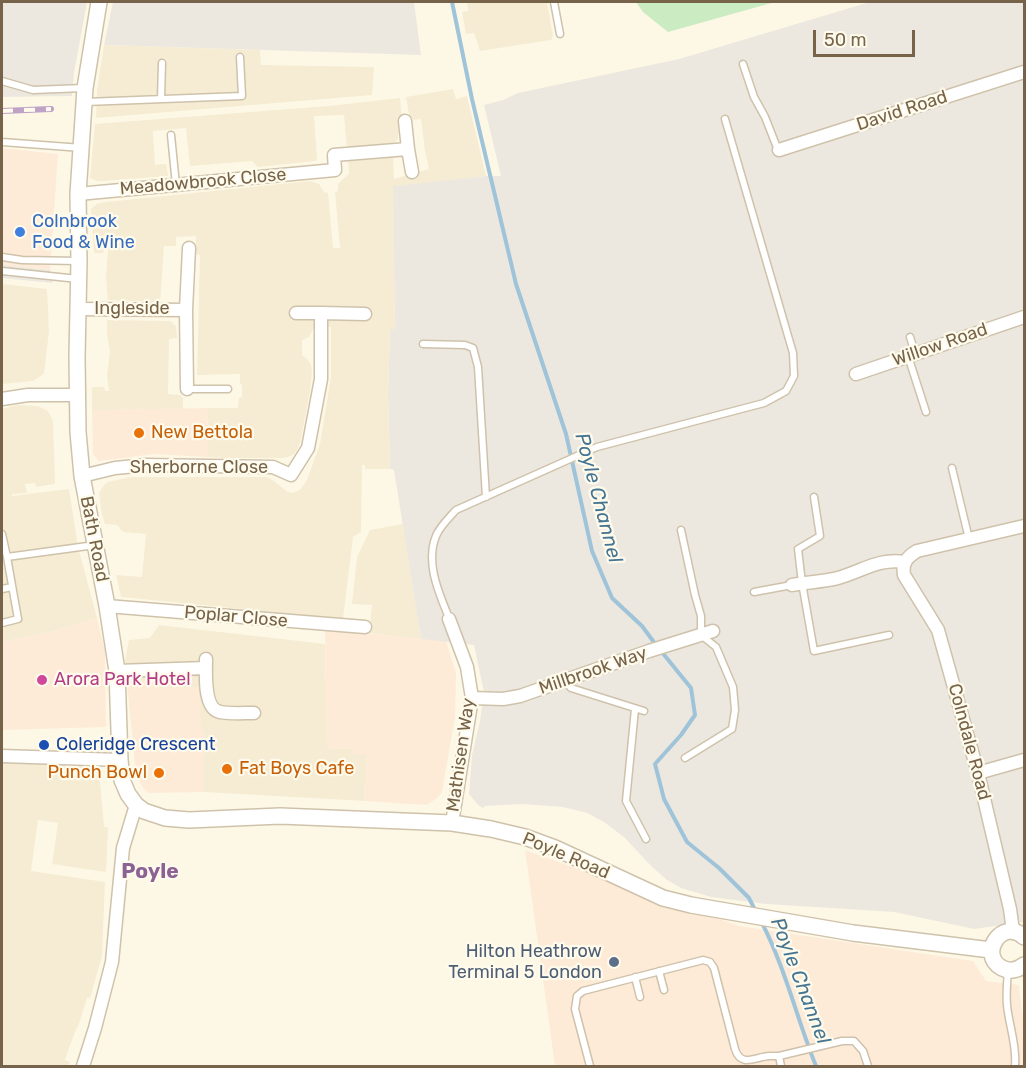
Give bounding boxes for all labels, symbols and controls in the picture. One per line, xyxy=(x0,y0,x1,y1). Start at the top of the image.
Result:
scale bar xyxy=(816,18,918,56)
text: 50 m xyxy=(824,29,867,51)
street label: David Road xyxy=(854,86,950,136)
street label: Meadowbrook Close xyxy=(119,164,287,200)
place label: Colnbrook Food & Wine xyxy=(32,211,135,254)
marker: Colnbrook Food & Wine xyxy=(13,225,27,239)
street label: Ingleside xyxy=(94,298,170,320)
street label: Willow Road xyxy=(890,319,990,371)
place label: New Bettola xyxy=(151,422,253,444)
marker: New Bettola xyxy=(132,426,146,440)
water label: Poyle Channel xyxy=(569,430,627,566)
street label: Sherborne Close xyxy=(130,457,268,479)
street label: Bath Road xyxy=(75,494,113,584)
street label: Poplar Close xyxy=(183,602,289,632)
street label: Millbrook Way xyxy=(536,642,650,700)
place label: Arora Park Hotel xyxy=(54,669,191,691)
marker: Arora Park Hotel xyxy=(35,673,49,687)
street label: Colndale Road xyxy=(943,681,995,803)
street label: Mathisen Way xyxy=(442,697,480,813)
place label: Coleridge Crescent xyxy=(56,734,216,756)
marker: Coleridge Crescent xyxy=(37,738,51,752)
place label: Fat Boys Cafe xyxy=(239,758,354,780)
place label: Punch Bowl xyxy=(47,762,147,784)
marker: Fat Boys Cafe xyxy=(220,762,234,776)
marker: Punch Bowl xyxy=(152,766,166,780)
street label: Poyle Road xyxy=(519,828,613,884)
district label: Poyle xyxy=(121,859,179,885)
water label: Poyle Channel xyxy=(765,914,835,1048)
place label: Hilton Heathrow Terminal 5 London xyxy=(448,941,602,984)
marker: Hilton Heathrow Terminal 5 London xyxy=(607,955,621,969)

